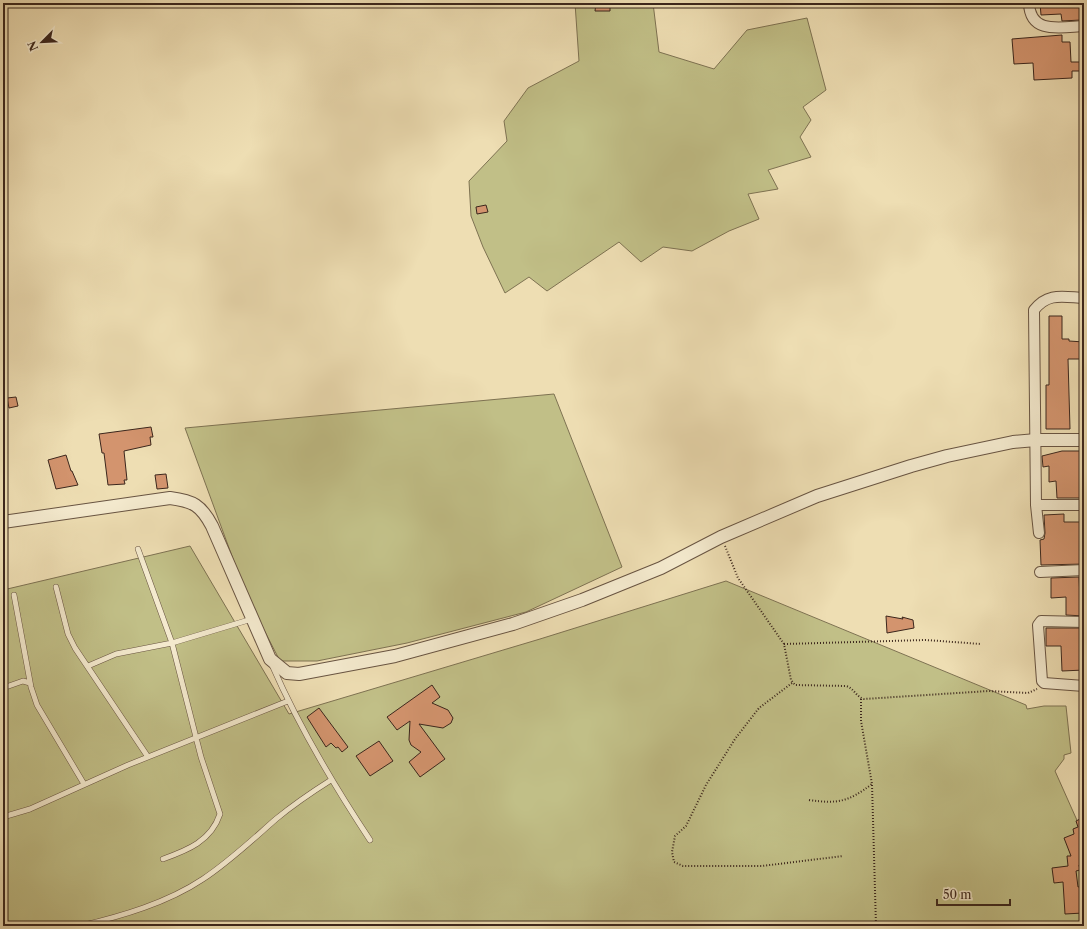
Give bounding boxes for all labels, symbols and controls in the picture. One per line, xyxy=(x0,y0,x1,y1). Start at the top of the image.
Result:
north arrow xyxy=(22,22,62,62)
text: N xyxy=(24,38,41,53)
scale bar xyxy=(937,881,1010,907)
text: 50 m xyxy=(943,887,972,902)

